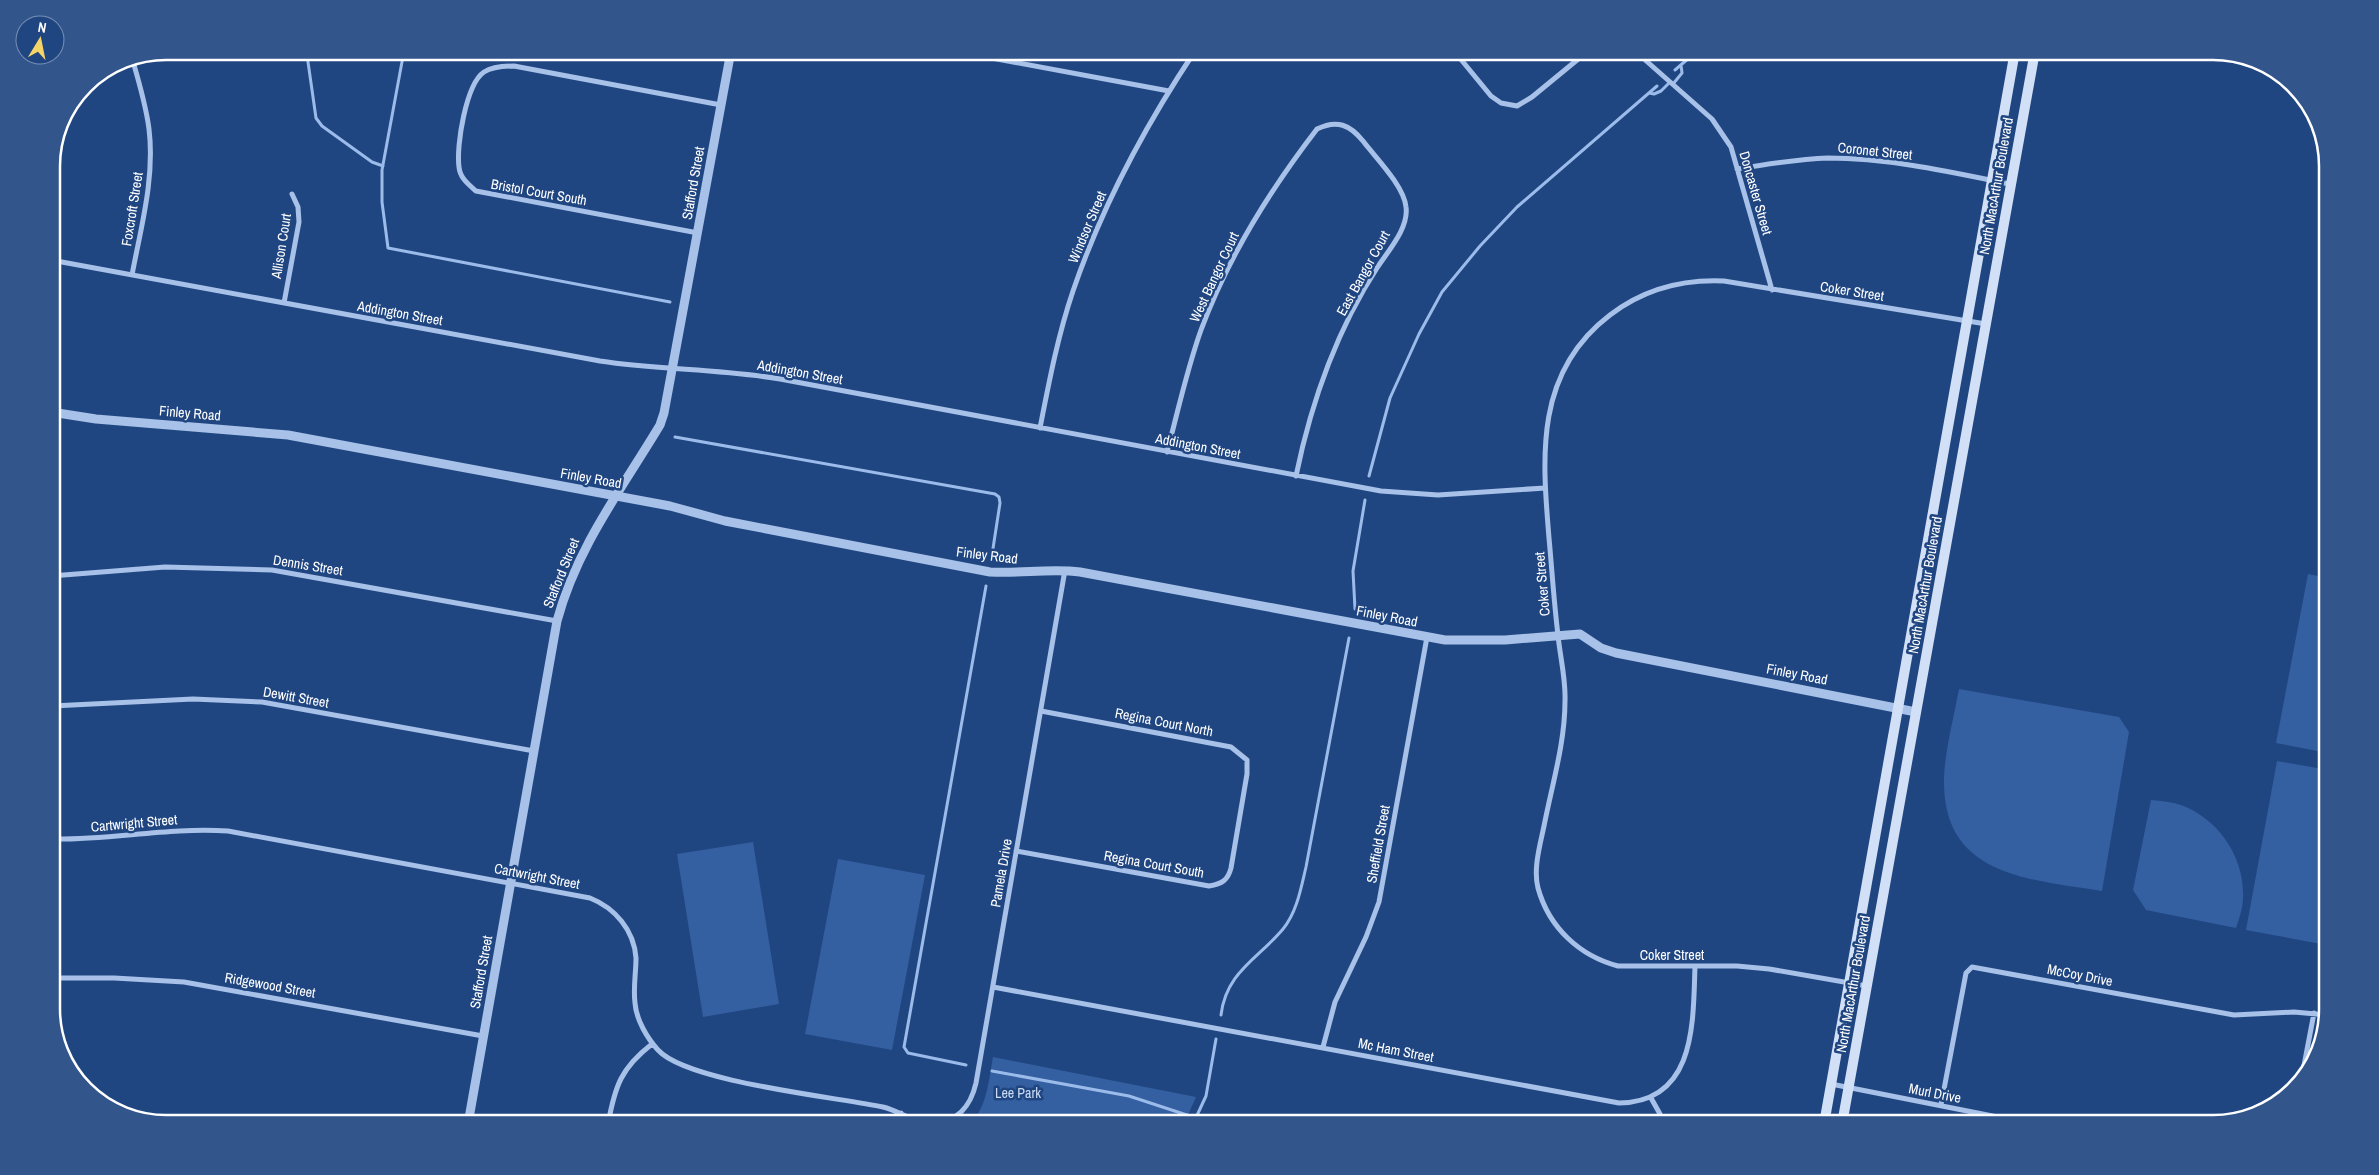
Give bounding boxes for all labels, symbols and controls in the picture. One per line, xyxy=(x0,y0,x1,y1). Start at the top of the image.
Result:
north arrow xyxy=(15,15,65,65)
text: N xyxy=(37,18,48,37)
street label: North MacArthur Boulevard xyxy=(1975,116,2017,256)
street label: Coronet Street xyxy=(1837,138,1913,164)
street label: Stafford Street xyxy=(678,145,708,221)
street label: Doncaster Street xyxy=(1735,149,1777,237)
street label: Foxcroft Street xyxy=(117,171,147,247)
street label: Bristol Court South xyxy=(490,175,588,209)
street label: Windsor Street xyxy=(1064,188,1110,266)
street label: Allison Court xyxy=(267,212,295,281)
street label: East Bangor Court xyxy=(1332,227,1394,319)
street label: West Bangor Court xyxy=(1185,229,1243,325)
street label: Coker Street xyxy=(1819,277,1885,305)
street label: Addington Street xyxy=(355,296,444,329)
street label: Addington Street xyxy=(755,355,844,388)
street label: Finley Road xyxy=(158,401,222,425)
street label: Addington Street xyxy=(1153,429,1242,463)
street label: Finley Road xyxy=(559,464,623,492)
street label: North MacArthur Boulevard xyxy=(1904,515,1946,655)
street label: Stafford Street xyxy=(539,535,583,611)
street label: Finley Road xyxy=(955,542,1019,568)
street label: Dennis Street xyxy=(272,551,344,579)
street label: Coker Street xyxy=(1530,551,1554,617)
street label: Finley Road xyxy=(1355,601,1419,631)
street label: Finley Road xyxy=(1765,659,1829,689)
street label: Dewitt Street xyxy=(262,682,330,712)
street label: Regina Court North xyxy=(1113,704,1215,740)
street label: Sheffield Street xyxy=(1362,804,1394,884)
street label: Cartwright Street xyxy=(90,810,178,836)
street label: Pamela Drive xyxy=(986,837,1016,909)
street label: Regina Court South xyxy=(1102,846,1206,882)
street label: Cartwright Street xyxy=(493,859,581,893)
street label: North MacArthur Boulevard xyxy=(1832,914,1874,1054)
street label: Stafford Street xyxy=(466,934,496,1010)
street label: Coker Street xyxy=(1640,946,1704,964)
street label: McCoy Drive xyxy=(2046,960,2114,990)
street label: Ridgewood Street xyxy=(223,968,317,1002)
street label: Mc Ham Street xyxy=(1357,1034,1435,1066)
street label: Murl Drive xyxy=(1907,1079,1963,1107)
park label: Lee Park xyxy=(995,1084,1041,1102)

